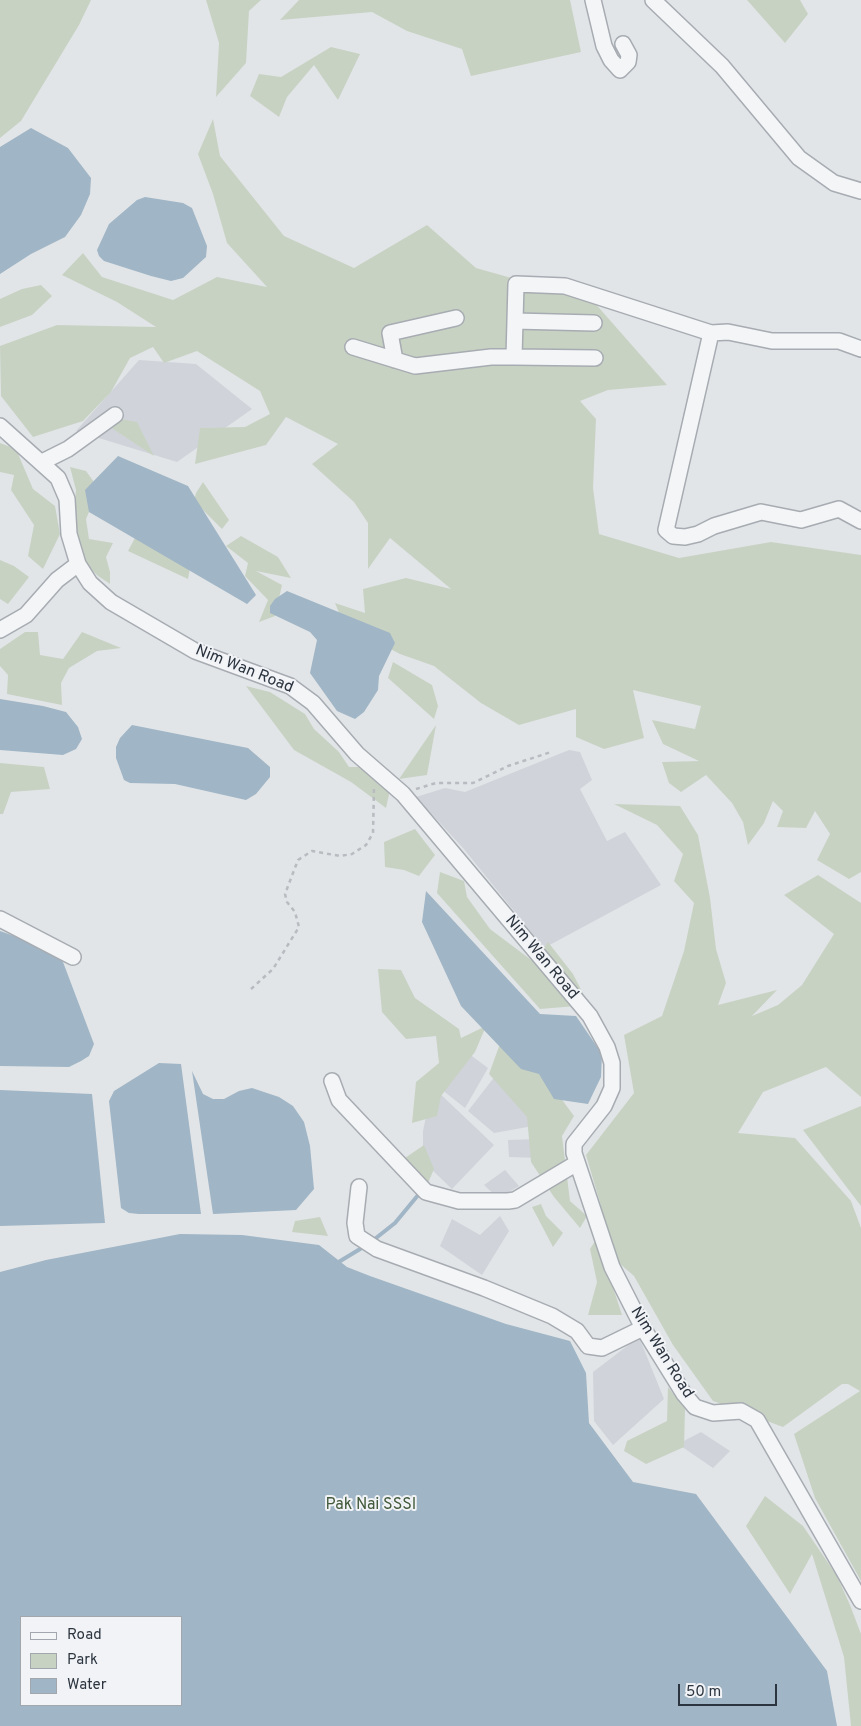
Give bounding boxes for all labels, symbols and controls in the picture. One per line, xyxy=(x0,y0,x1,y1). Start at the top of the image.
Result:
street label: Nim Wan Road xyxy=(192,642,296,698)
street label: Nim Wan Road xyxy=(500,912,582,1004)
street label: Nim Wan Road xyxy=(625,1304,697,1402)
park label: Pak Nai SSSI xyxy=(326,1496,416,1516)
legend xyxy=(20,1616,182,1706)
text: Road xyxy=(67,1626,102,1645)
text: Park xyxy=(67,1651,98,1670)
scale bar xyxy=(681,1674,780,1706)
text: Water xyxy=(67,1676,106,1695)
text: 50 m xyxy=(686,1683,721,1702)

